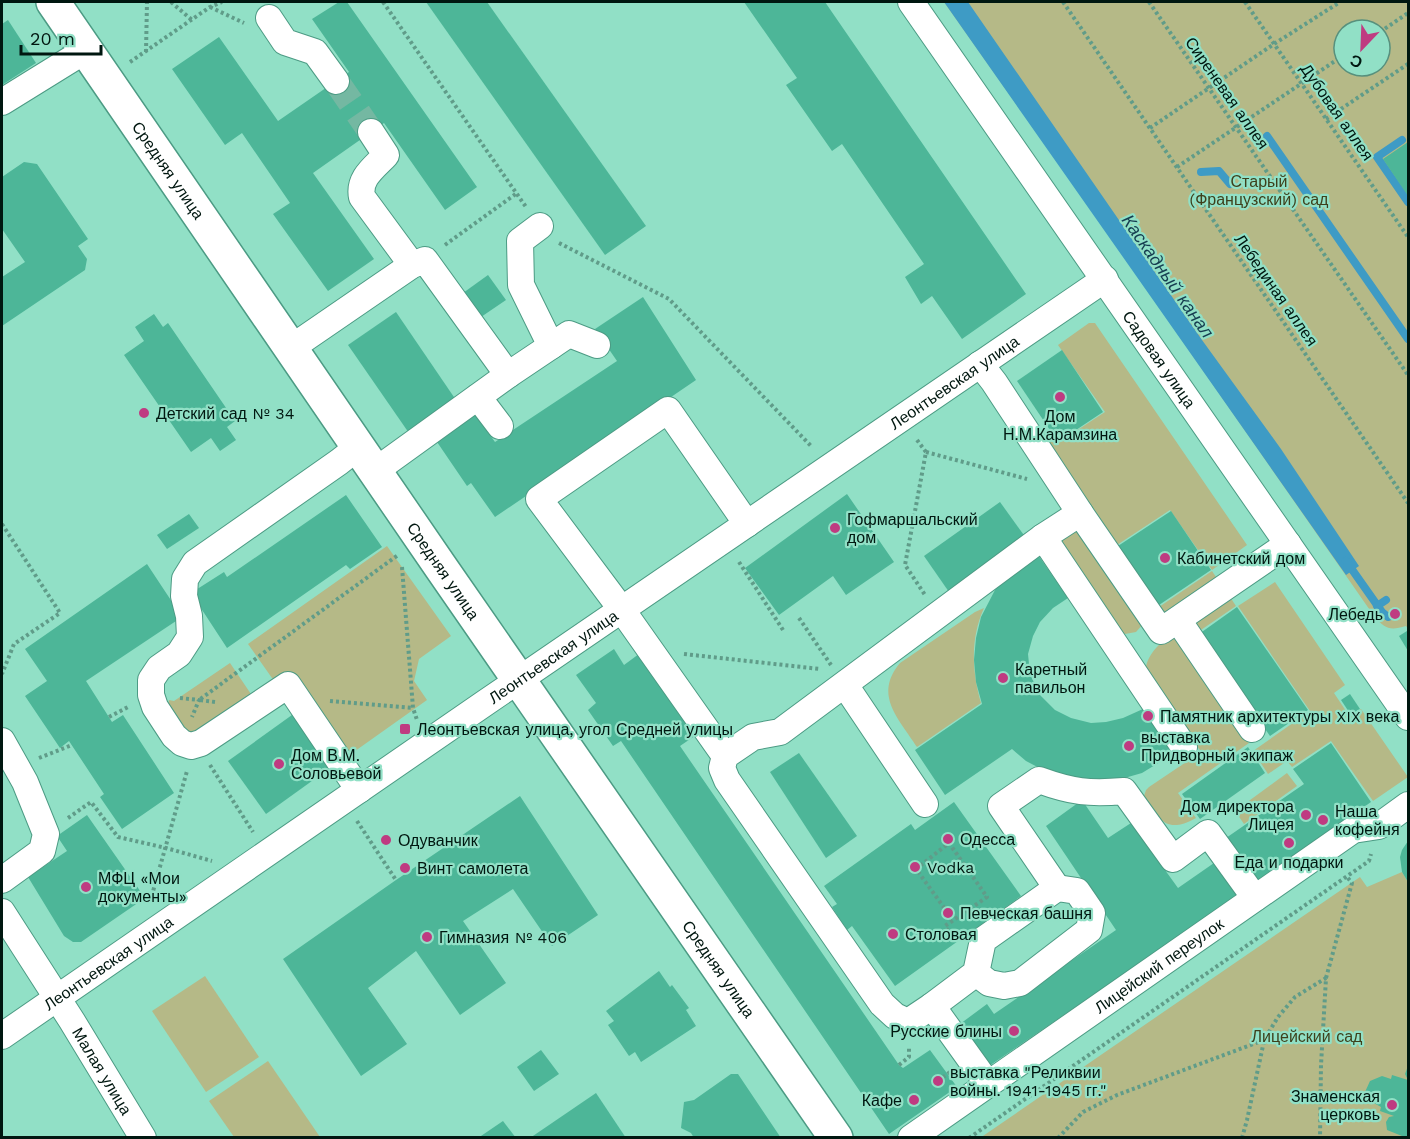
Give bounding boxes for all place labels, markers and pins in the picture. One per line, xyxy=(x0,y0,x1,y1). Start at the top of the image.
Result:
marker: Дом Н.М.Карамзина xyxy=(1053,390,1067,404)
place label: Детский сад № 34 xyxy=(156,404,295,423)
marker: Детский сад № 34 xyxy=(137,406,151,420)
place label: Дом Н.М.Карамзина xyxy=(1003,407,1117,444)
place label: Гофмаршальский дом xyxy=(847,510,978,547)
marker: Гофмаршальский дом xyxy=(828,521,842,535)
place label: Кабинетский дом xyxy=(1177,549,1305,568)
marker: Кабинетский дом xyxy=(1158,551,1172,565)
place label: Лебедь xyxy=(1329,605,1383,624)
marker: Лебедь xyxy=(1388,607,1402,621)
place label: Каретный павильон xyxy=(1015,660,1087,697)
marker: Каретный павильон xyxy=(996,671,1010,685)
place label: Памятник архитектуры XIX века xyxy=(1160,707,1399,726)
marker: Памятник архитектуры XIX века xyxy=(1141,709,1155,723)
place label: Леонтьевская улица, угол Средней улицы xyxy=(417,720,733,739)
marker: Леонтьевская улица, угол Средней улицы xyxy=(398,722,412,736)
place label: выставка Придворный экипаж xyxy=(1141,728,1293,765)
marker: выставка Придворный экипаж xyxy=(1122,739,1136,753)
place label: Дом В.М. Соловьевой xyxy=(291,746,381,783)
marker: Дом В.М. Соловьевой xyxy=(272,757,286,771)
place label: Дом директора Лицея xyxy=(1181,797,1294,834)
place label: Наша кофейня xyxy=(1335,802,1400,839)
marker: Дом директора Лицея xyxy=(1299,808,1313,822)
marker: Наша кофейня xyxy=(1316,813,1330,827)
place label: Одесса xyxy=(960,830,1015,849)
place label: Одуванчик xyxy=(398,831,479,850)
marker: Одесса xyxy=(941,832,955,846)
marker: Одуванчик xyxy=(379,833,393,847)
marker: Еда и подарки xyxy=(1282,836,1296,850)
place label: Еда и подарки xyxy=(1234,853,1344,872)
place label: Vodka xyxy=(927,858,974,877)
place label: Винт самолета xyxy=(417,859,529,878)
marker: Vodka xyxy=(908,860,922,874)
marker: Винт самолета xyxy=(398,861,412,875)
place label: МФЦ «Мои документы» xyxy=(98,869,187,906)
marker: МФЦ «Мои документы» xyxy=(79,880,93,894)
place label: Певческая башня xyxy=(960,904,1092,923)
marker: Певческая башня xyxy=(941,906,955,920)
place label: Столовая xyxy=(905,925,977,944)
marker: Столовая xyxy=(886,927,900,941)
place label: Гимназия № 406 xyxy=(439,928,567,947)
marker: Гимназия № 406 xyxy=(420,930,434,944)
place label: Русские блины xyxy=(890,1022,1002,1041)
marker: Русские блины xyxy=(1007,1024,1021,1038)
place label: выставка "Реликвии войны. 1941-1945 гг." xyxy=(950,1063,1106,1100)
marker: выставка "Реликвии войны. 1941-1945 гг." xyxy=(931,1074,945,1088)
place label: Знаменская церковь xyxy=(1291,1087,1380,1124)
place label: Кафе xyxy=(862,1091,902,1110)
marker: Кафе xyxy=(907,1093,921,1107)
marker: Знаменская церковь xyxy=(1385,1098,1399,1112)

